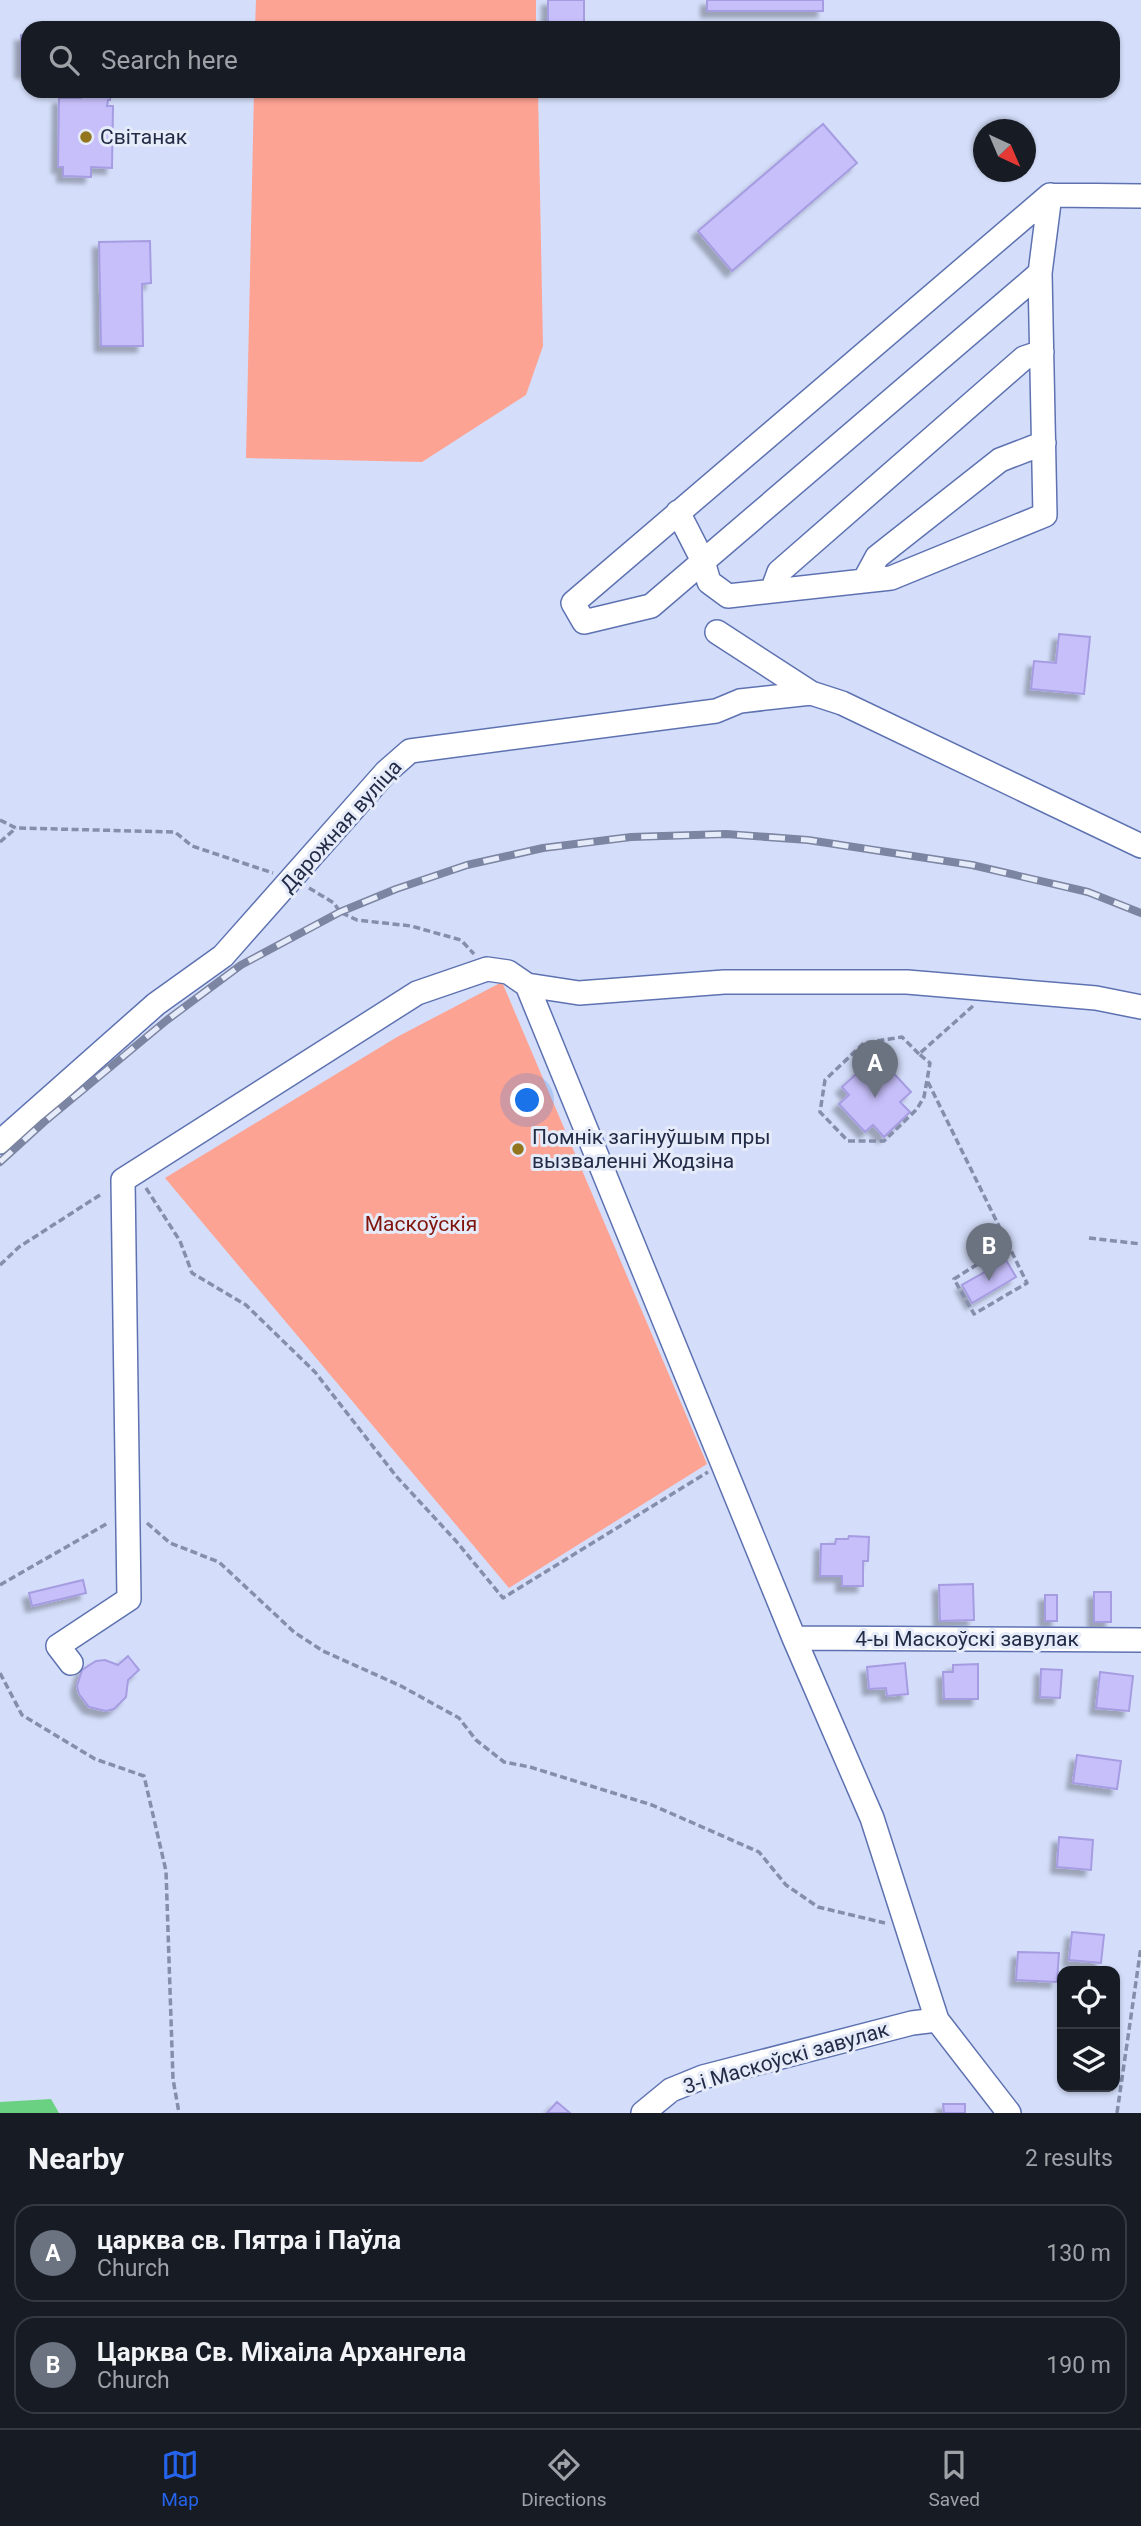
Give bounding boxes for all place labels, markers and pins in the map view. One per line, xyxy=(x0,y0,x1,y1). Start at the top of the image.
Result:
place label: Світанак xyxy=(100,125,188,149)
marker: Світанак xyxy=(78,129,94,145)
pin: A xyxy=(852,1040,898,1098)
place label: Помнік загінуўшым пры вызваленні Жодзіна xyxy=(532,1125,771,1173)
marker: Помнік загінуўшым пры вызваленні Жодзіна xyxy=(510,1141,526,1157)
pin: B xyxy=(966,1223,1012,1281)

